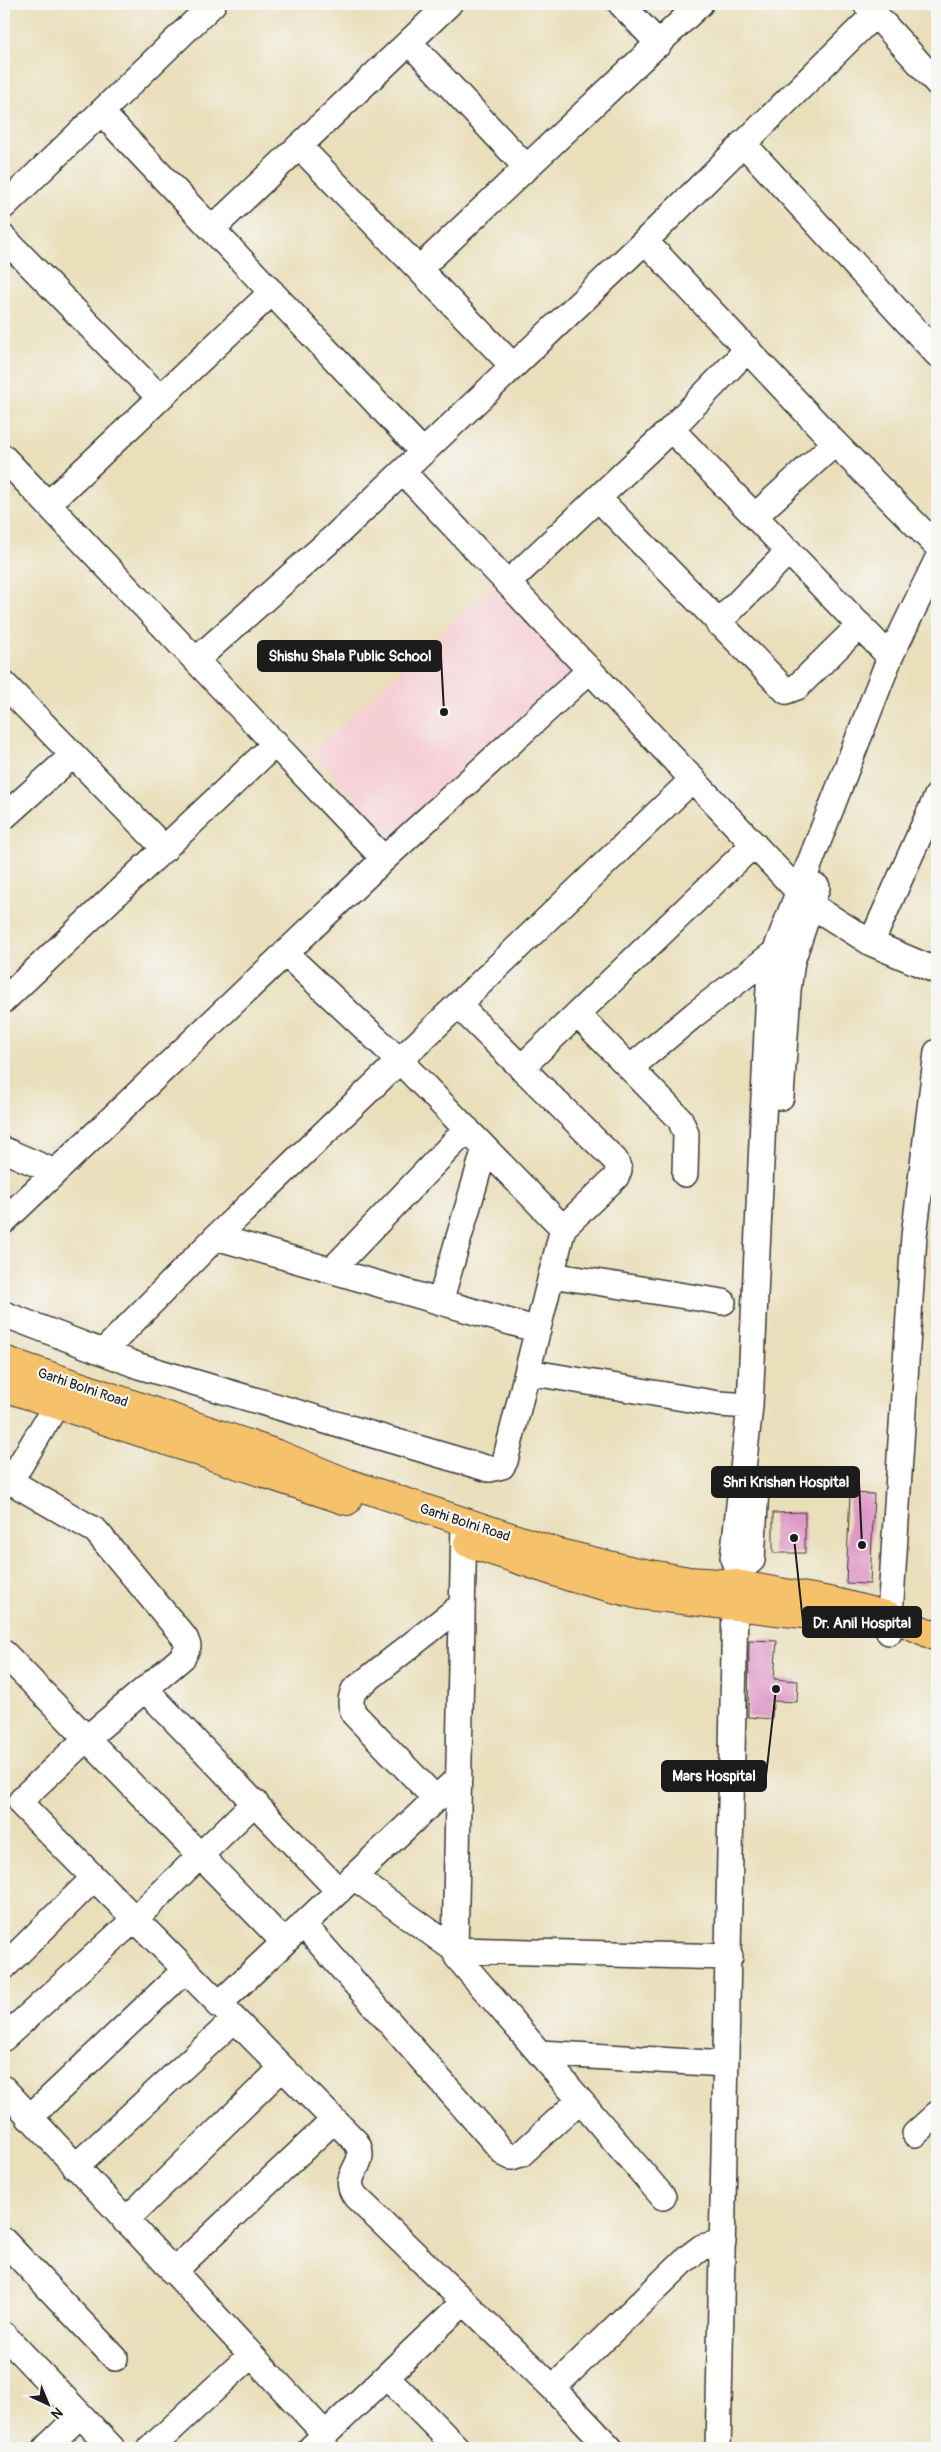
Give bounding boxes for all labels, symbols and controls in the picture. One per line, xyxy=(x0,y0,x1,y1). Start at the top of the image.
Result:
callout: Shishu Shala Public School xyxy=(258,641,441,671)
text: Shishu Shala Public School xyxy=(268,647,432,666)
street label: Garhi Bolni Road xyxy=(36,1364,130,1411)
callout: Shri Krishan Hospital xyxy=(712,1467,859,1497)
text: Shri Krishan Hospital xyxy=(723,1473,849,1492)
street label: Garhi Bolni Road xyxy=(417,1500,512,1545)
callout: Dr. Anil Hospital xyxy=(803,1607,921,1637)
text: Dr. Anil Hospital xyxy=(813,1614,911,1633)
callout: Mars Hospital xyxy=(662,1761,766,1791)
text: Mars Hospital xyxy=(672,1767,756,1786)
north arrow xyxy=(22,2380,72,2430)
text: N xyxy=(47,2404,66,2422)

